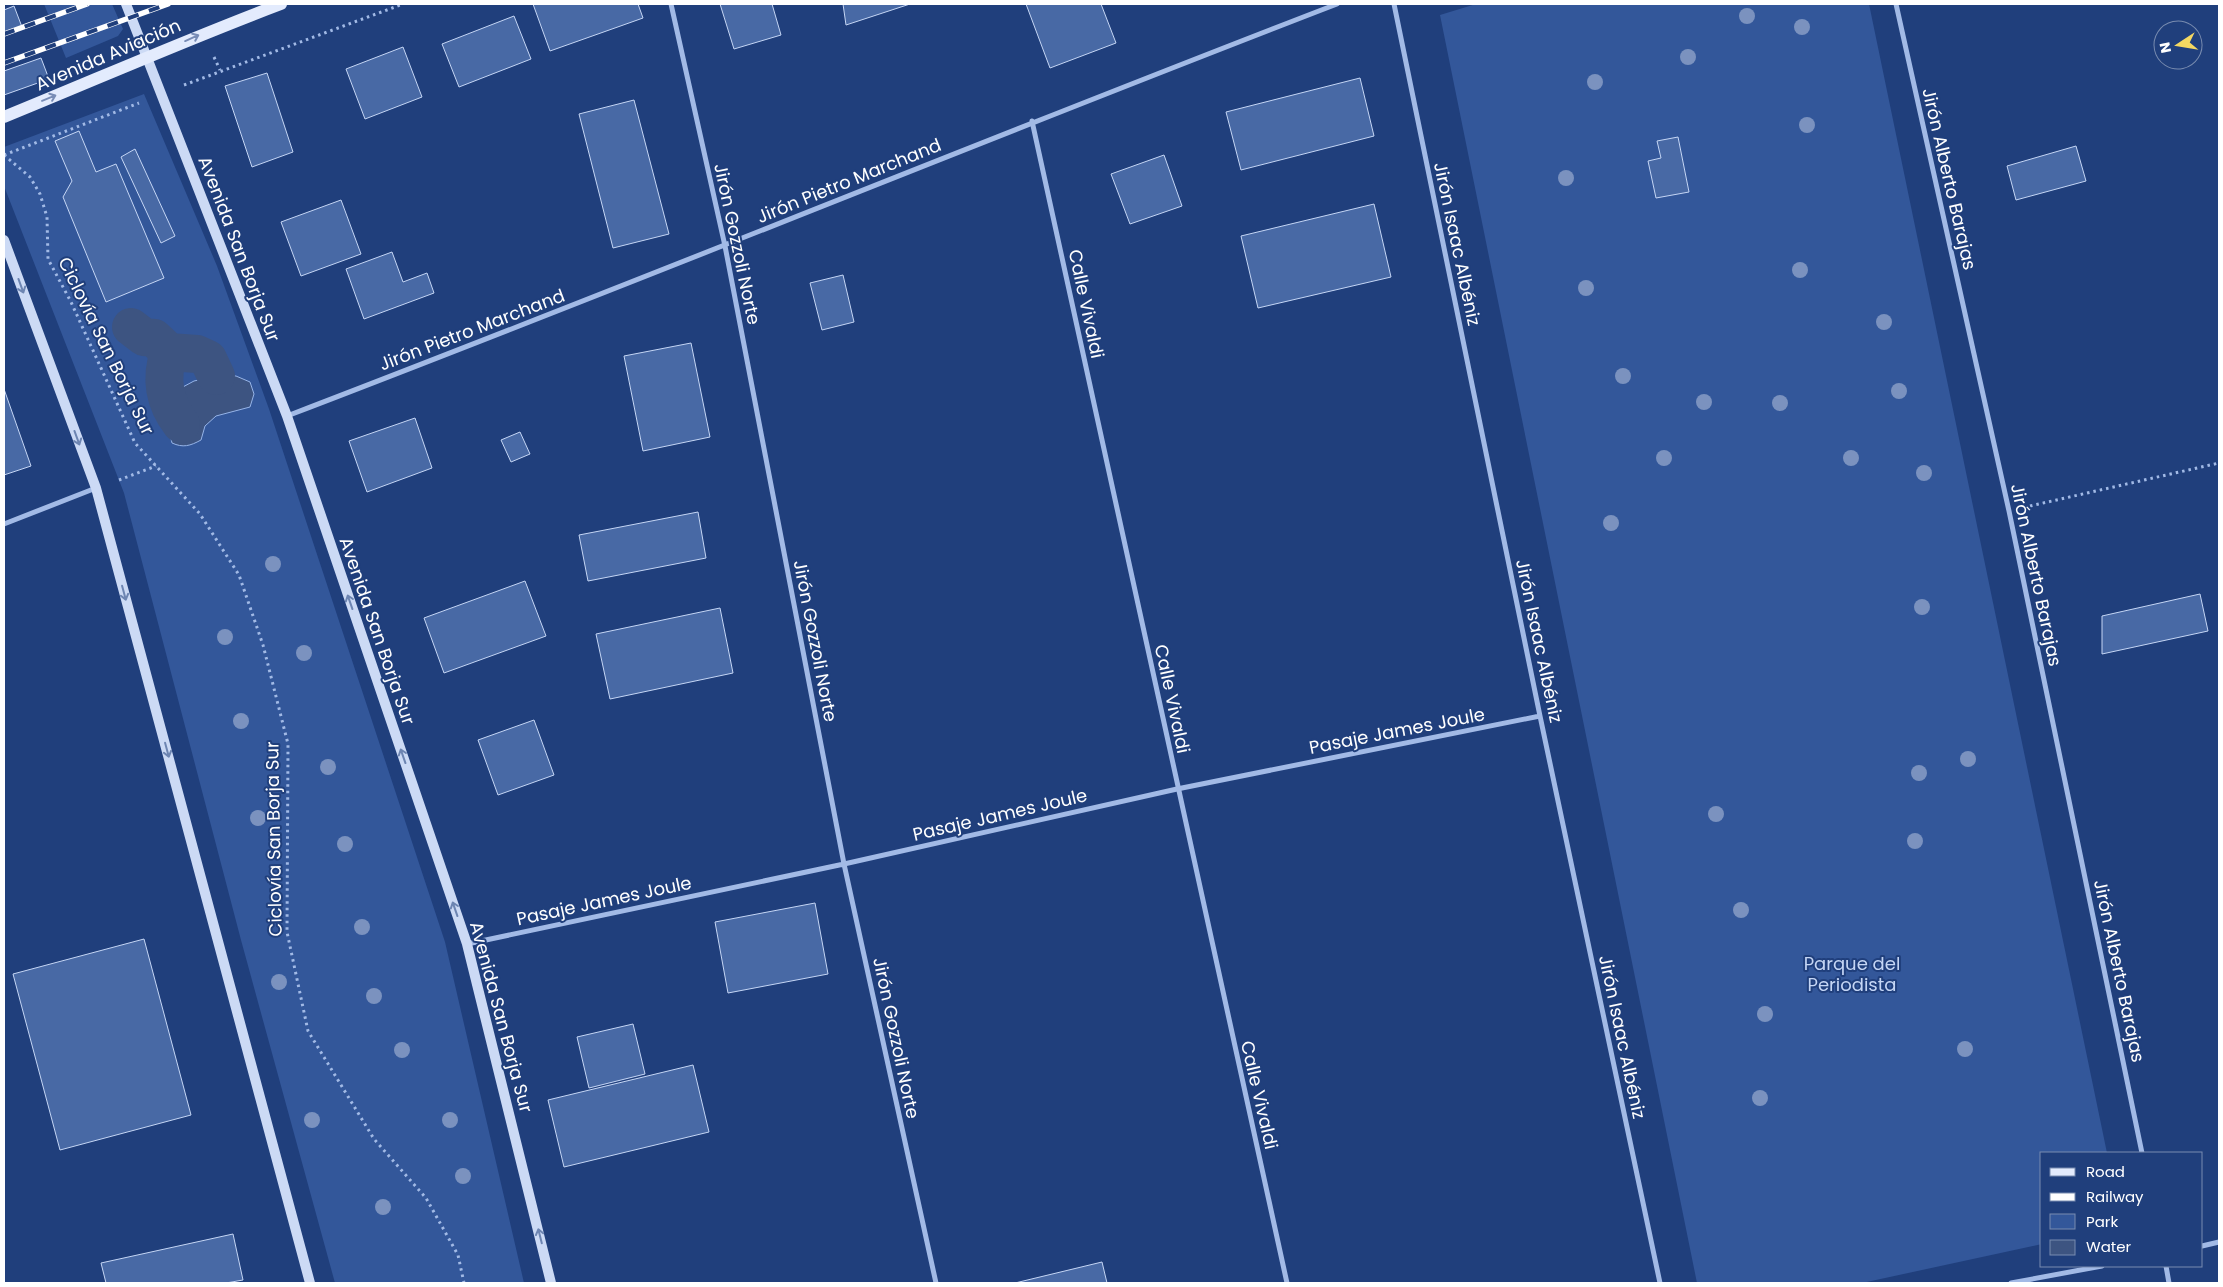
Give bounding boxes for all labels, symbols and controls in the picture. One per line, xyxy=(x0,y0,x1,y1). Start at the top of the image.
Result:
street label: Avenida Aviación xyxy=(31,13,184,96)
north arrow xyxy=(2153,20,2203,70)
one-way arrow xyxy=(184,33,199,43)
text: N xyxy=(2154,40,2176,55)
street label: Jirón Alberto Barajas xyxy=(1916,85,1983,272)
one-way arrow xyxy=(41,93,56,103)
street label: Jirón Pietro Marchand xyxy=(753,132,945,229)
street label: Avenida San Borja Sur xyxy=(192,152,287,346)
street label: Jirón Isaac Albéniz xyxy=(1428,160,1487,328)
street label: Jirón Gozzoli Norte xyxy=(708,161,767,327)
street label: Calle Vivaldi xyxy=(1063,247,1110,361)
street label: Ciclovía San Borja Sur xyxy=(52,253,161,439)
one-way arrow xyxy=(17,277,26,293)
street label: Jirón Pietro Marchand xyxy=(375,283,568,376)
one-way arrow xyxy=(73,430,82,445)
street label: Jirón Alberto Barajas xyxy=(2005,481,2068,669)
street label: Avenida San Borja Sur xyxy=(334,534,421,728)
street label: Jirón Isaac Albéniz xyxy=(1510,557,1569,725)
street label: Jirón Gozzoli Norte xyxy=(788,558,843,724)
one-way arrow xyxy=(120,585,130,601)
one-way arrow xyxy=(345,594,354,610)
street label: Calle Vivaldi xyxy=(1149,642,1196,756)
street label: Pasaje James Joule xyxy=(1307,701,1487,760)
street label: Ciclovía San Borja Sur xyxy=(259,741,288,937)
one-way arrow xyxy=(162,742,172,758)
one-way arrow xyxy=(397,748,407,764)
street label: Pasaje James Joule xyxy=(910,782,1090,847)
street label: Pasaje James Joule xyxy=(514,870,694,931)
street label: Jirón Alberto Barajas xyxy=(2088,877,2151,1065)
one-way arrow xyxy=(450,902,459,918)
street label: Avenida San Borja Sur xyxy=(464,918,539,1116)
park label: Parque del Periodista xyxy=(1804,951,1900,997)
street label: Jirón Isaac Albéniz xyxy=(1593,953,1652,1121)
street label: Jirón Gozzoli Norte xyxy=(867,955,926,1121)
street label: Calle Vivaldi xyxy=(1235,1038,1284,1152)
legend xyxy=(2040,1152,2203,1267)
text: Road xyxy=(2086,1161,2125,1182)
text: Railway xyxy=(2086,1186,2144,1207)
text: Park xyxy=(2086,1211,2118,1232)
one-way arrow xyxy=(534,1228,544,1244)
text: Water xyxy=(2086,1236,2132,1257)

